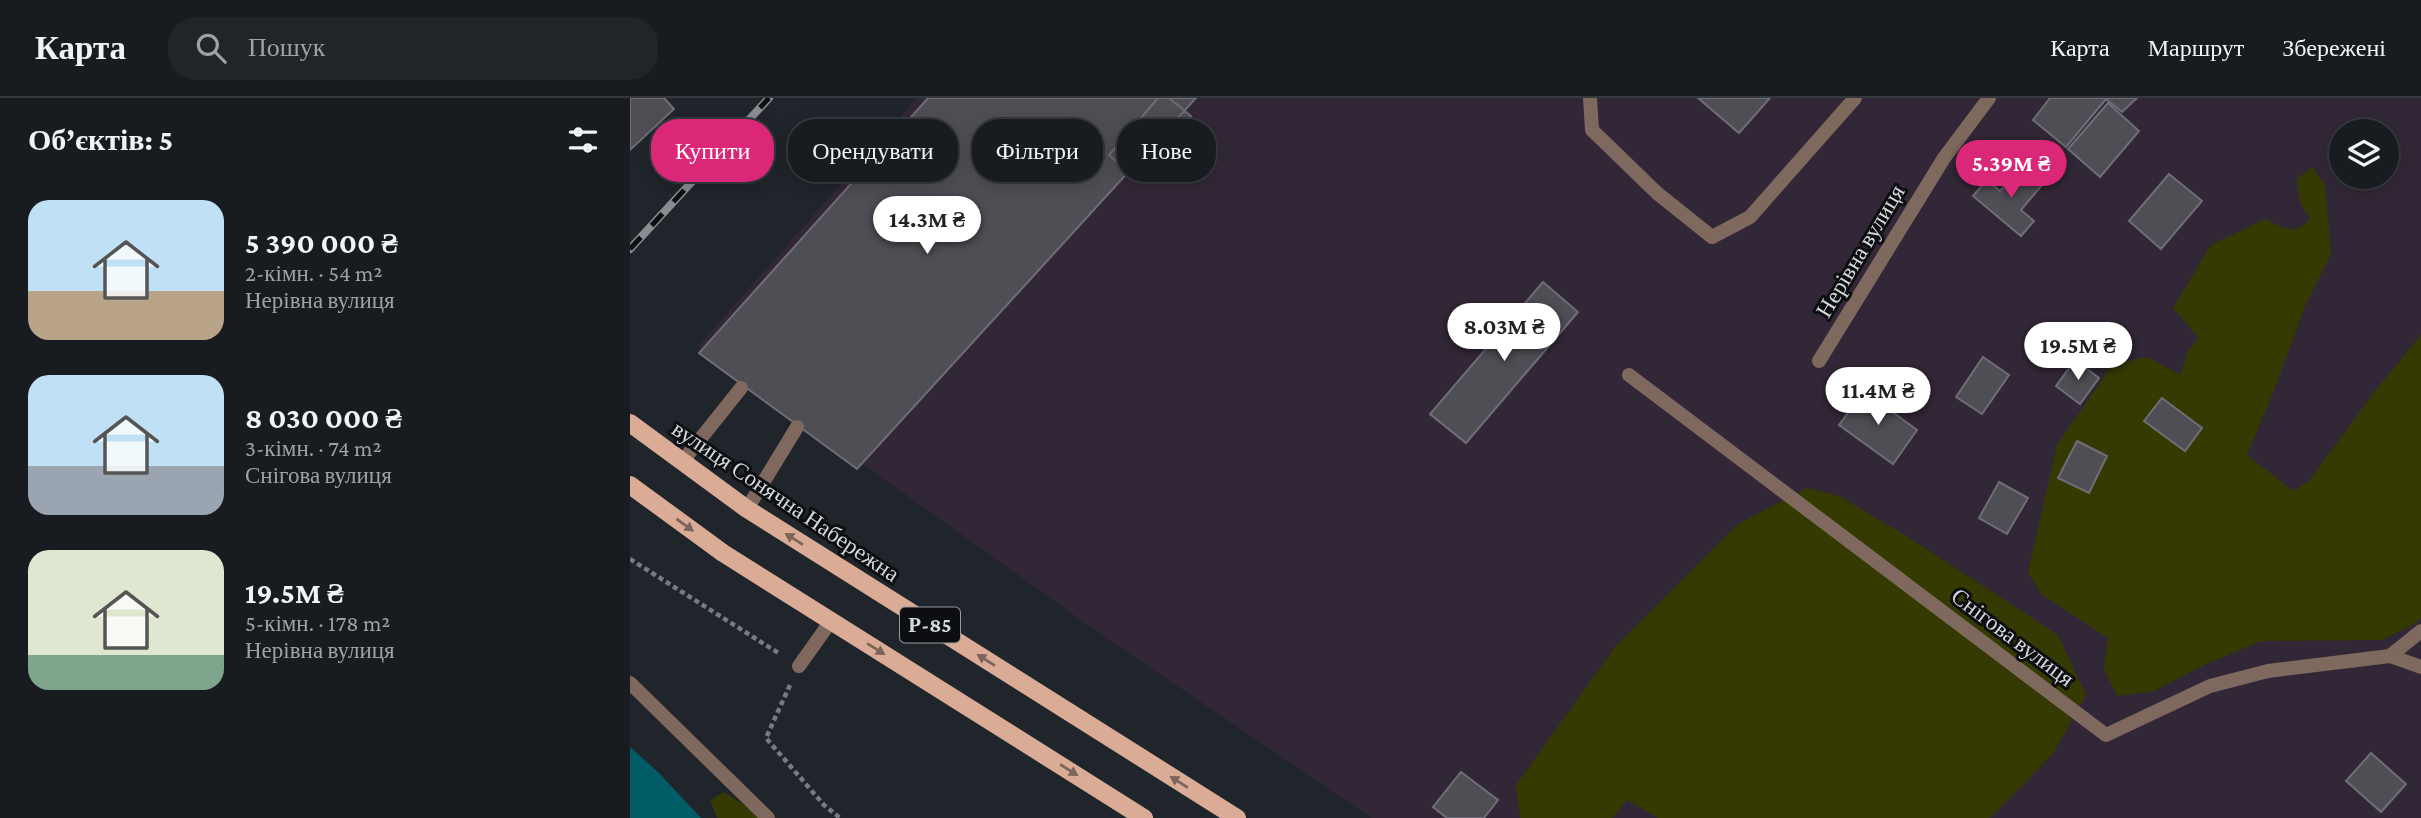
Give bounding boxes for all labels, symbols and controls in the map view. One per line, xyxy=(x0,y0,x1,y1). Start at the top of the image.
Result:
search box xyxy=(168,17,658,80)
text: Карта xyxy=(35,29,126,66)
icon: search xyxy=(192,29,230,67)
text: Пошук xyxy=(248,33,325,62)
text: Карта xyxy=(2050,34,2110,61)
text: Маршрут xyxy=(2148,34,2244,61)
text: Збережені xyxy=(2282,34,2386,61)
chip: Купити xyxy=(651,119,774,182)
chip: Орендувати xyxy=(788,119,958,182)
chip: Фільтри xyxy=(972,119,1103,182)
chip: Нове xyxy=(1117,119,1216,182)
map controls xyxy=(2329,119,2399,189)
button: layers xyxy=(2329,119,2399,189)
icon: filters xyxy=(564,121,602,159)
text: Об’єктів: 5 xyxy=(28,123,173,156)
pin: 5.39M ₴ xyxy=(1946,140,2076,200)
text: 5.39M ₴ xyxy=(1972,150,2050,176)
street label: Нерівна вулиця xyxy=(1810,180,1910,322)
pin: 14.3M ₴ xyxy=(862,197,992,256)
text: 14.3M ₴ xyxy=(889,206,965,232)
text: 5 390 000 ₴ xyxy=(245,226,398,259)
icon: home xyxy=(84,228,168,312)
text: 2-кімн. · 54 m² xyxy=(245,260,383,286)
text: Нерівна вулиця xyxy=(245,287,395,313)
pin: 8.03M ₴ xyxy=(1439,303,1569,363)
text: 8.03M ₴ xyxy=(1463,313,1545,339)
pin: 19.5M ₴ xyxy=(2013,322,2143,382)
text: 19.5M ₴ xyxy=(2040,332,2116,358)
pin: 11.4M ₴ xyxy=(1813,368,1943,427)
text: 11.4M ₴ xyxy=(1842,377,1914,403)
text: 8 030 000 ₴ xyxy=(245,401,402,434)
icon: home xyxy=(84,403,168,487)
street label: вулиця Сонячна Набережна xyxy=(668,415,904,587)
text: 3-кімн. · 74 m² xyxy=(245,435,382,461)
text: Снігова вулиця xyxy=(245,462,392,488)
one-way arrow xyxy=(676,518,694,532)
one-way arrow xyxy=(784,532,804,545)
text: 19.5M ₴ xyxy=(245,576,343,609)
icon: home xyxy=(84,578,168,662)
street label: Снігова вулиця xyxy=(1947,582,2080,692)
road number: Р-85 xyxy=(900,608,960,642)
text: 5-кімн. · 178 m² xyxy=(245,610,390,636)
text: Нерівна вулиця xyxy=(245,637,395,663)
one-way arrow xyxy=(866,643,886,656)
one-way arrow xyxy=(977,654,996,667)
one-way arrow xyxy=(1059,764,1078,777)
one-way arrow xyxy=(1169,775,1188,788)

